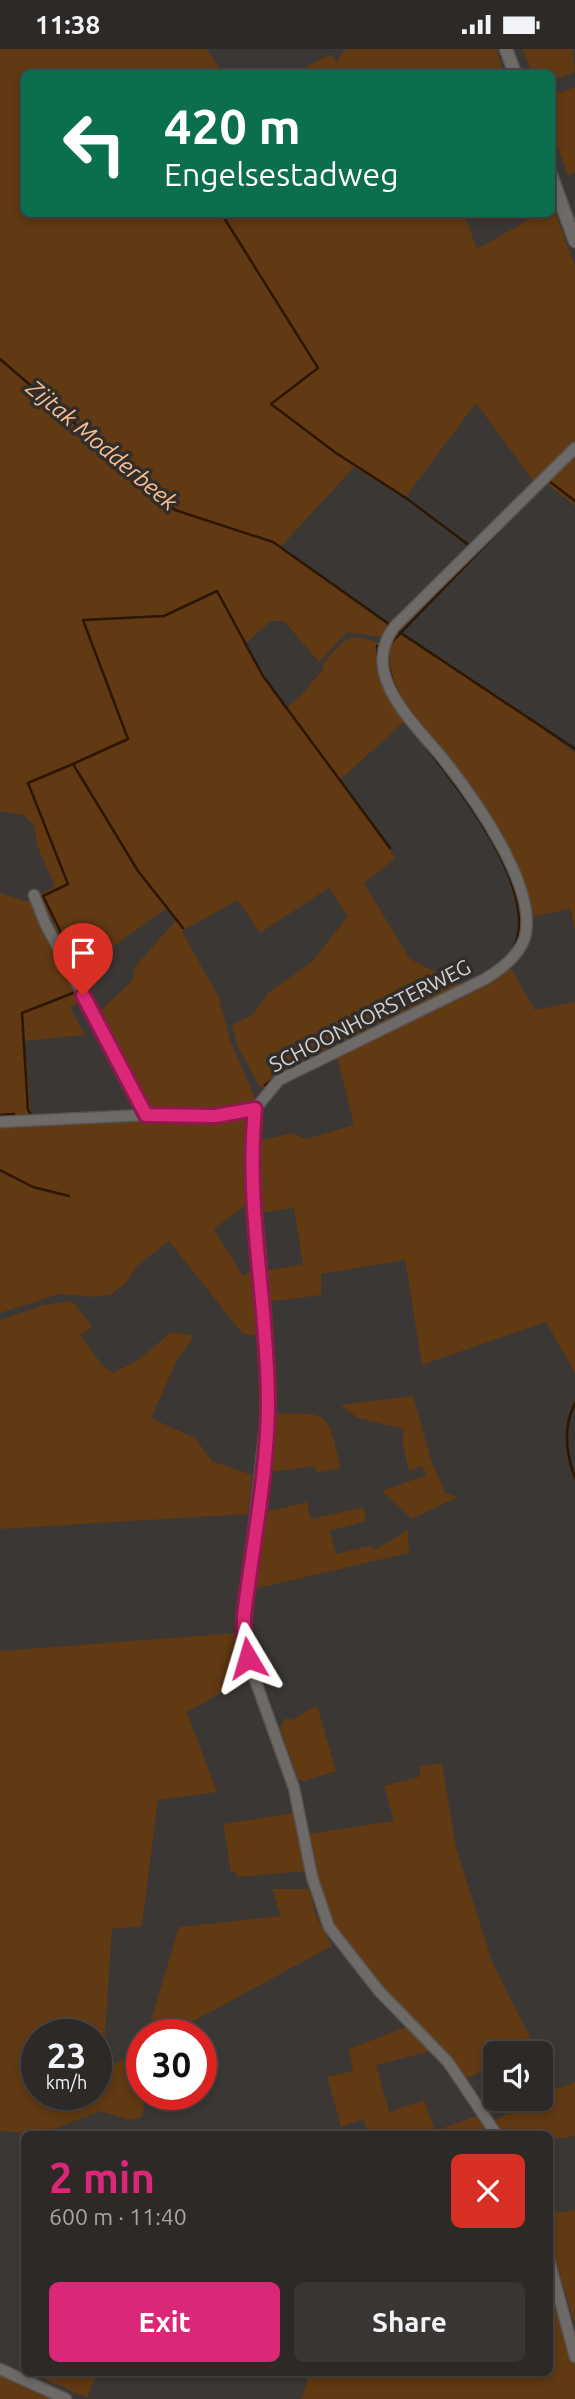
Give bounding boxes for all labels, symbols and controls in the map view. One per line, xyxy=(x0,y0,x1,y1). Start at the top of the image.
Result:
text: 11:38 xyxy=(35,10,100,39)
icon: left xyxy=(49,98,140,189)
text: 420 m xyxy=(164,98,301,153)
text: Engelsestadweg xyxy=(164,156,399,192)
water label: Zijtak Modderbeek xyxy=(21,374,183,515)
pin xyxy=(53,923,113,995)
icon: arrive xyxy=(64,934,102,972)
street label: SCHOONHORSTERWEG xyxy=(265,954,474,1076)
position arrow xyxy=(211,1621,285,1695)
speed limit sign: 30 xyxy=(126,2019,217,2110)
text: 23 xyxy=(47,2035,86,2075)
map controls xyxy=(483,2041,553,2111)
button: sound xyxy=(483,2041,553,2111)
text: km/h xyxy=(46,2072,87,2092)
text: 2 min xyxy=(49,2154,155,2201)
button: close xyxy=(451,2154,525,2228)
text: 600 m · 11:40 xyxy=(49,2204,187,2229)
button: Exit xyxy=(49,2282,280,2362)
button: Share xyxy=(294,2282,525,2362)

